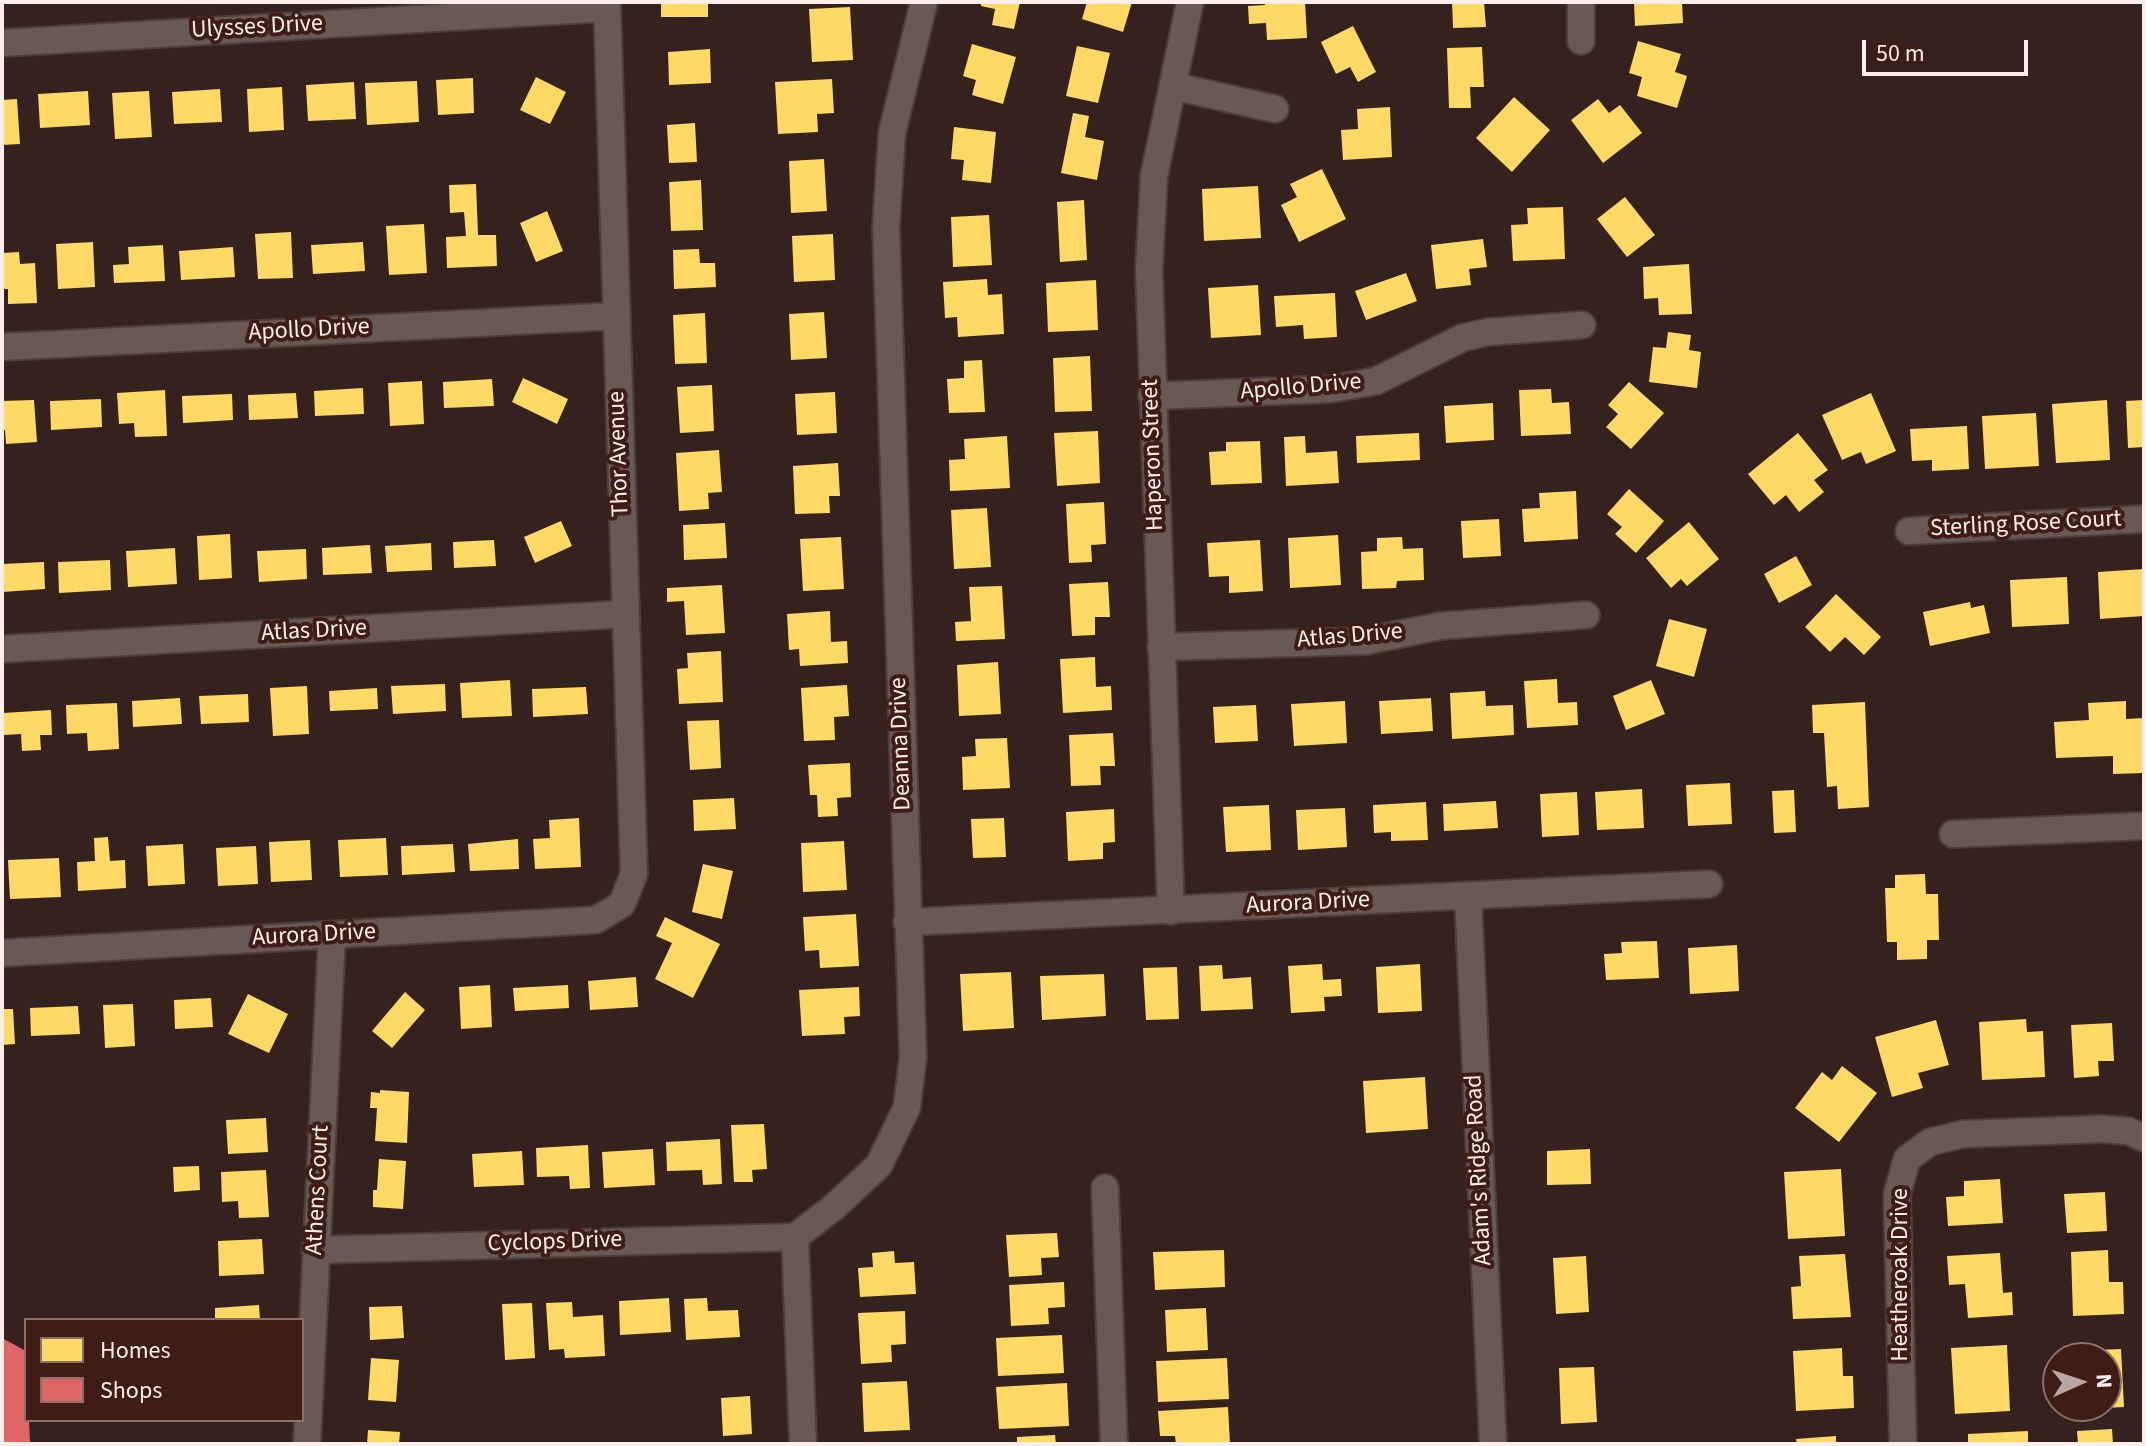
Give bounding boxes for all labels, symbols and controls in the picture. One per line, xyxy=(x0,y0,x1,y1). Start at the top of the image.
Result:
street label: Ulysses Drive xyxy=(190,10,324,46)
scale bar xyxy=(1866,24,2032,74)
text: 50 m xyxy=(1876,36,1925,71)
street label: Apollo Drive xyxy=(248,313,370,349)
street label: Apollo Drive xyxy=(1239,368,1363,408)
street label: Haperon Street xyxy=(1137,378,1171,532)
street label: Thor Avenue xyxy=(603,391,637,517)
street label: Sterling Rose Court xyxy=(1930,506,2122,544)
street label: Atlas Drive xyxy=(260,615,368,649)
street label: Atlas Drive xyxy=(1296,618,1404,656)
street label: Deanna Drive xyxy=(885,677,919,811)
street label: Aurora Drive xyxy=(1245,886,1371,922)
street label: Aurora Drive xyxy=(251,918,377,954)
street label: Adam's Ridge Road xyxy=(1461,1074,1499,1266)
street label: Athens Court xyxy=(301,1124,337,1256)
street label: Heatheroak Drive xyxy=(1888,1188,1916,1362)
street label: Cyclops Drive xyxy=(487,1226,623,1260)
legend xyxy=(24,1318,304,1422)
text: Homes xyxy=(100,1333,171,1368)
north arrow xyxy=(2042,1342,2122,1422)
text: Shops xyxy=(100,1373,162,1408)
text: N xyxy=(2088,1373,2120,1389)

